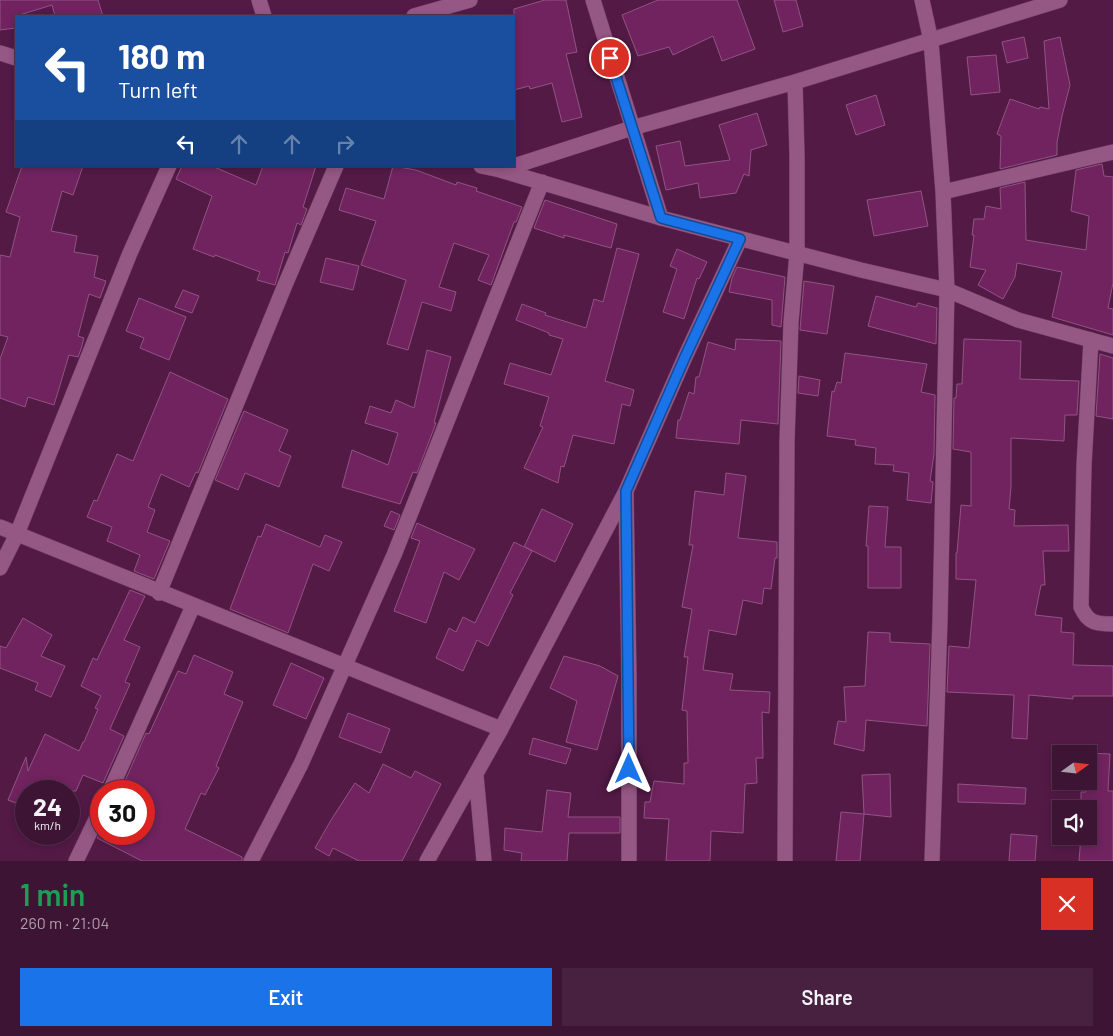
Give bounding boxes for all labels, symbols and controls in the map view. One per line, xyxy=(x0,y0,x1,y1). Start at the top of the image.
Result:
text: 180 m xyxy=(118,34,206,76)
icon: left xyxy=(35,35,100,100)
pin xyxy=(589,37,631,79)
icon: arrive xyxy=(596,44,624,72)
text: Turn left xyxy=(118,76,198,102)
icon: left xyxy=(172,130,200,158)
icon: ahead xyxy=(225,130,253,158)
icon: ahead xyxy=(278,130,306,158)
icon: right xyxy=(331,130,359,158)
position arrow xyxy=(602,742,654,794)
north arrow xyxy=(1052,745,1098,790)
map controls xyxy=(1052,745,1097,845)
speed limit sign: 30 xyxy=(90,780,155,845)
text: 24 xyxy=(33,791,62,821)
button: sound xyxy=(1052,800,1097,845)
text: km/h xyxy=(34,818,61,832)
text: 1 min xyxy=(20,876,85,912)
button: close xyxy=(1041,878,1093,930)
text: 260 m · 21:04 xyxy=(20,913,109,932)
button: Exit xyxy=(20,968,552,1026)
button: Share xyxy=(562,968,1093,1026)

